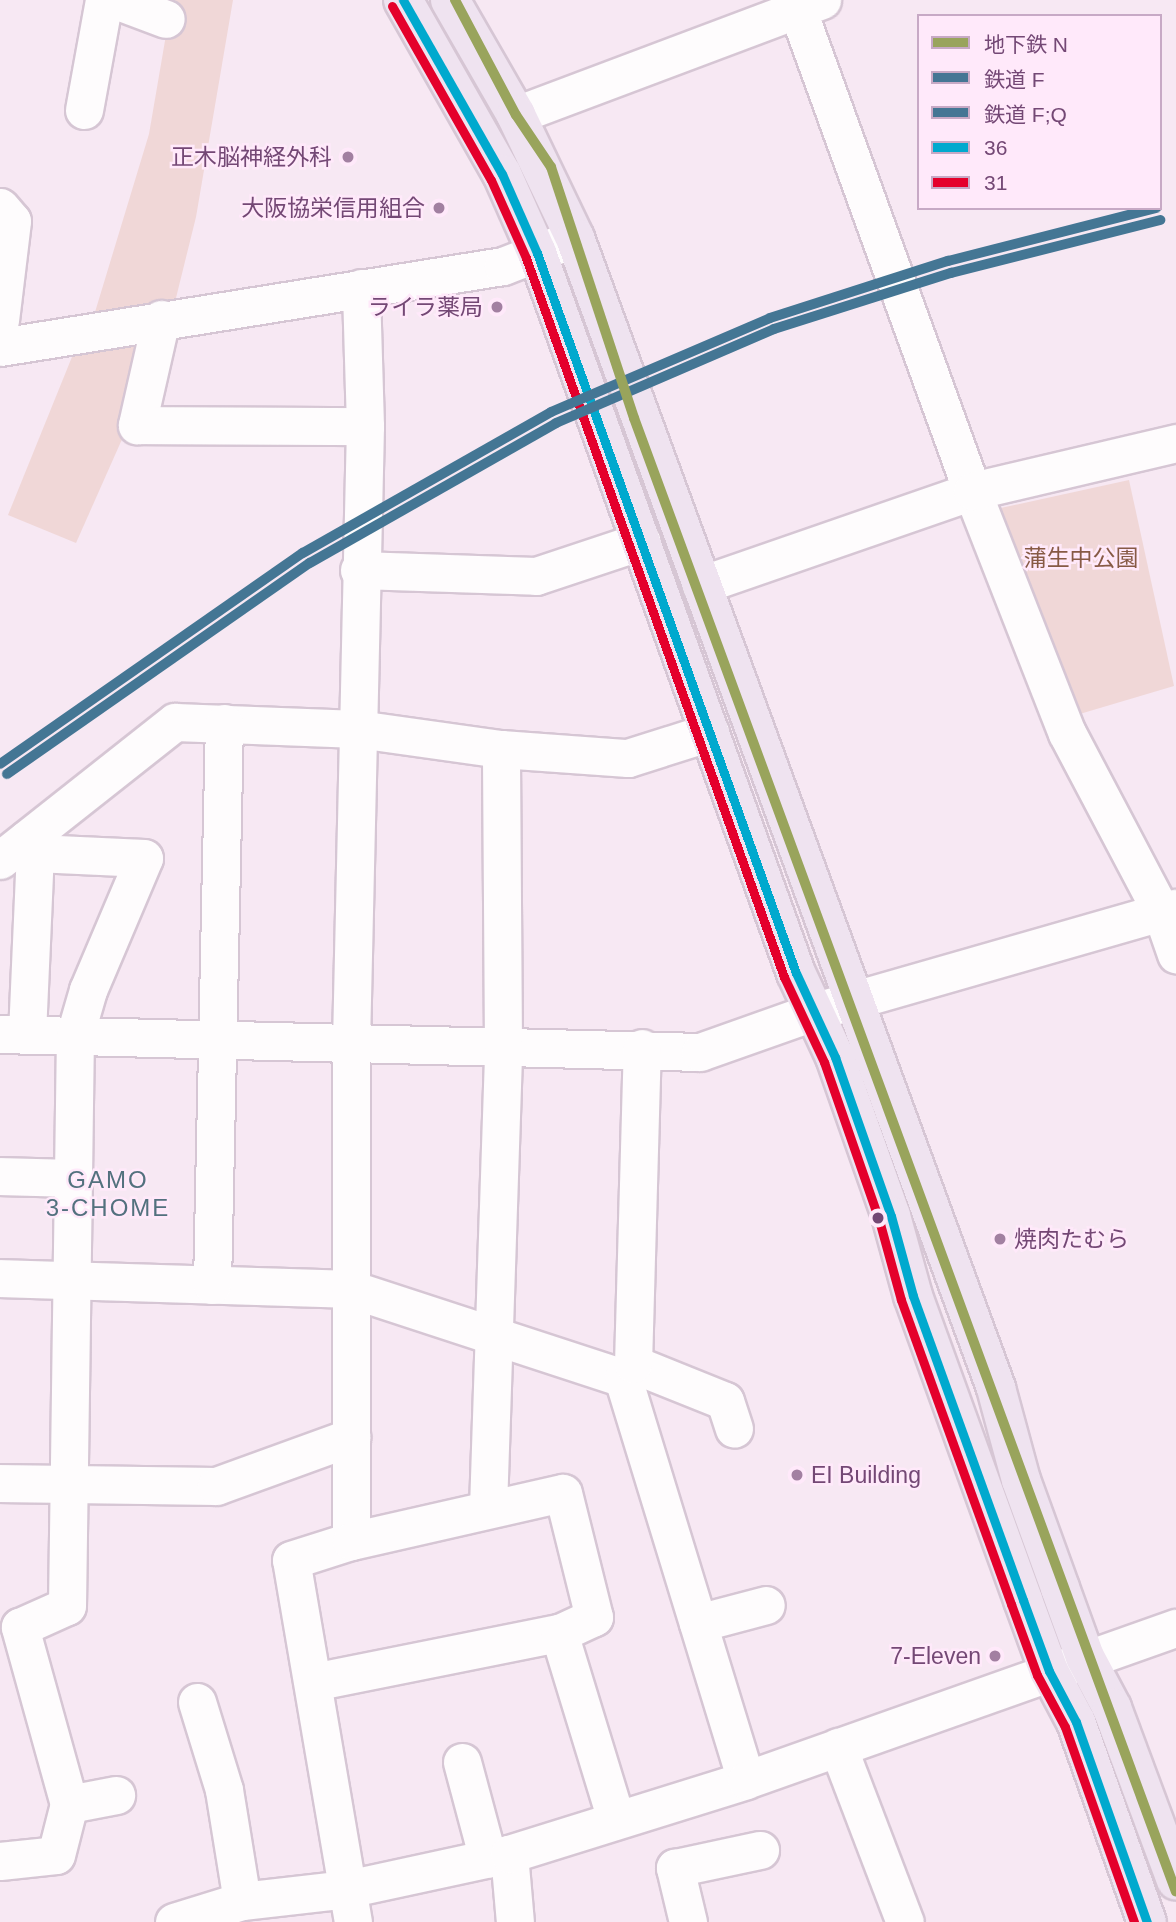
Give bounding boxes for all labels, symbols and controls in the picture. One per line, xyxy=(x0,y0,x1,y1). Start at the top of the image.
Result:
legend xyxy=(917,14,1162,210)
text: 地下鉄 N xyxy=(984,33,1068,56)
text: 鉄道 F xyxy=(984,68,1045,91)
text: 鉄道 F;Q xyxy=(984,103,1067,126)
text: 36 xyxy=(984,136,1007,159)
place label: 正木脳神経外科 xyxy=(171,143,332,171)
marker: 正木脳神経外科 xyxy=(338,147,358,167)
text: 31 xyxy=(984,171,1007,194)
place label: 大阪協栄信用組合 xyxy=(241,194,425,222)
marker: 大阪協栄信用組合 xyxy=(431,200,447,216)
place label: ライラ薬局 xyxy=(368,293,483,321)
marker: ライラ薬局 xyxy=(489,299,505,315)
park label: 蒲生中公園 xyxy=(1024,544,1138,572)
district label: GAMO 3-CHOME xyxy=(47,1166,169,1222)
unlabelled marker xyxy=(871,1211,885,1225)
place label: 焼肉たむら xyxy=(1014,1225,1129,1253)
marker: 焼肉たむら xyxy=(992,1231,1008,1247)
place label: EI Building xyxy=(811,1461,921,1489)
marker: EI Building xyxy=(789,1467,805,1483)
place label: 7-Eleven xyxy=(890,1642,981,1670)
marker: 7-Eleven xyxy=(987,1648,1003,1664)

